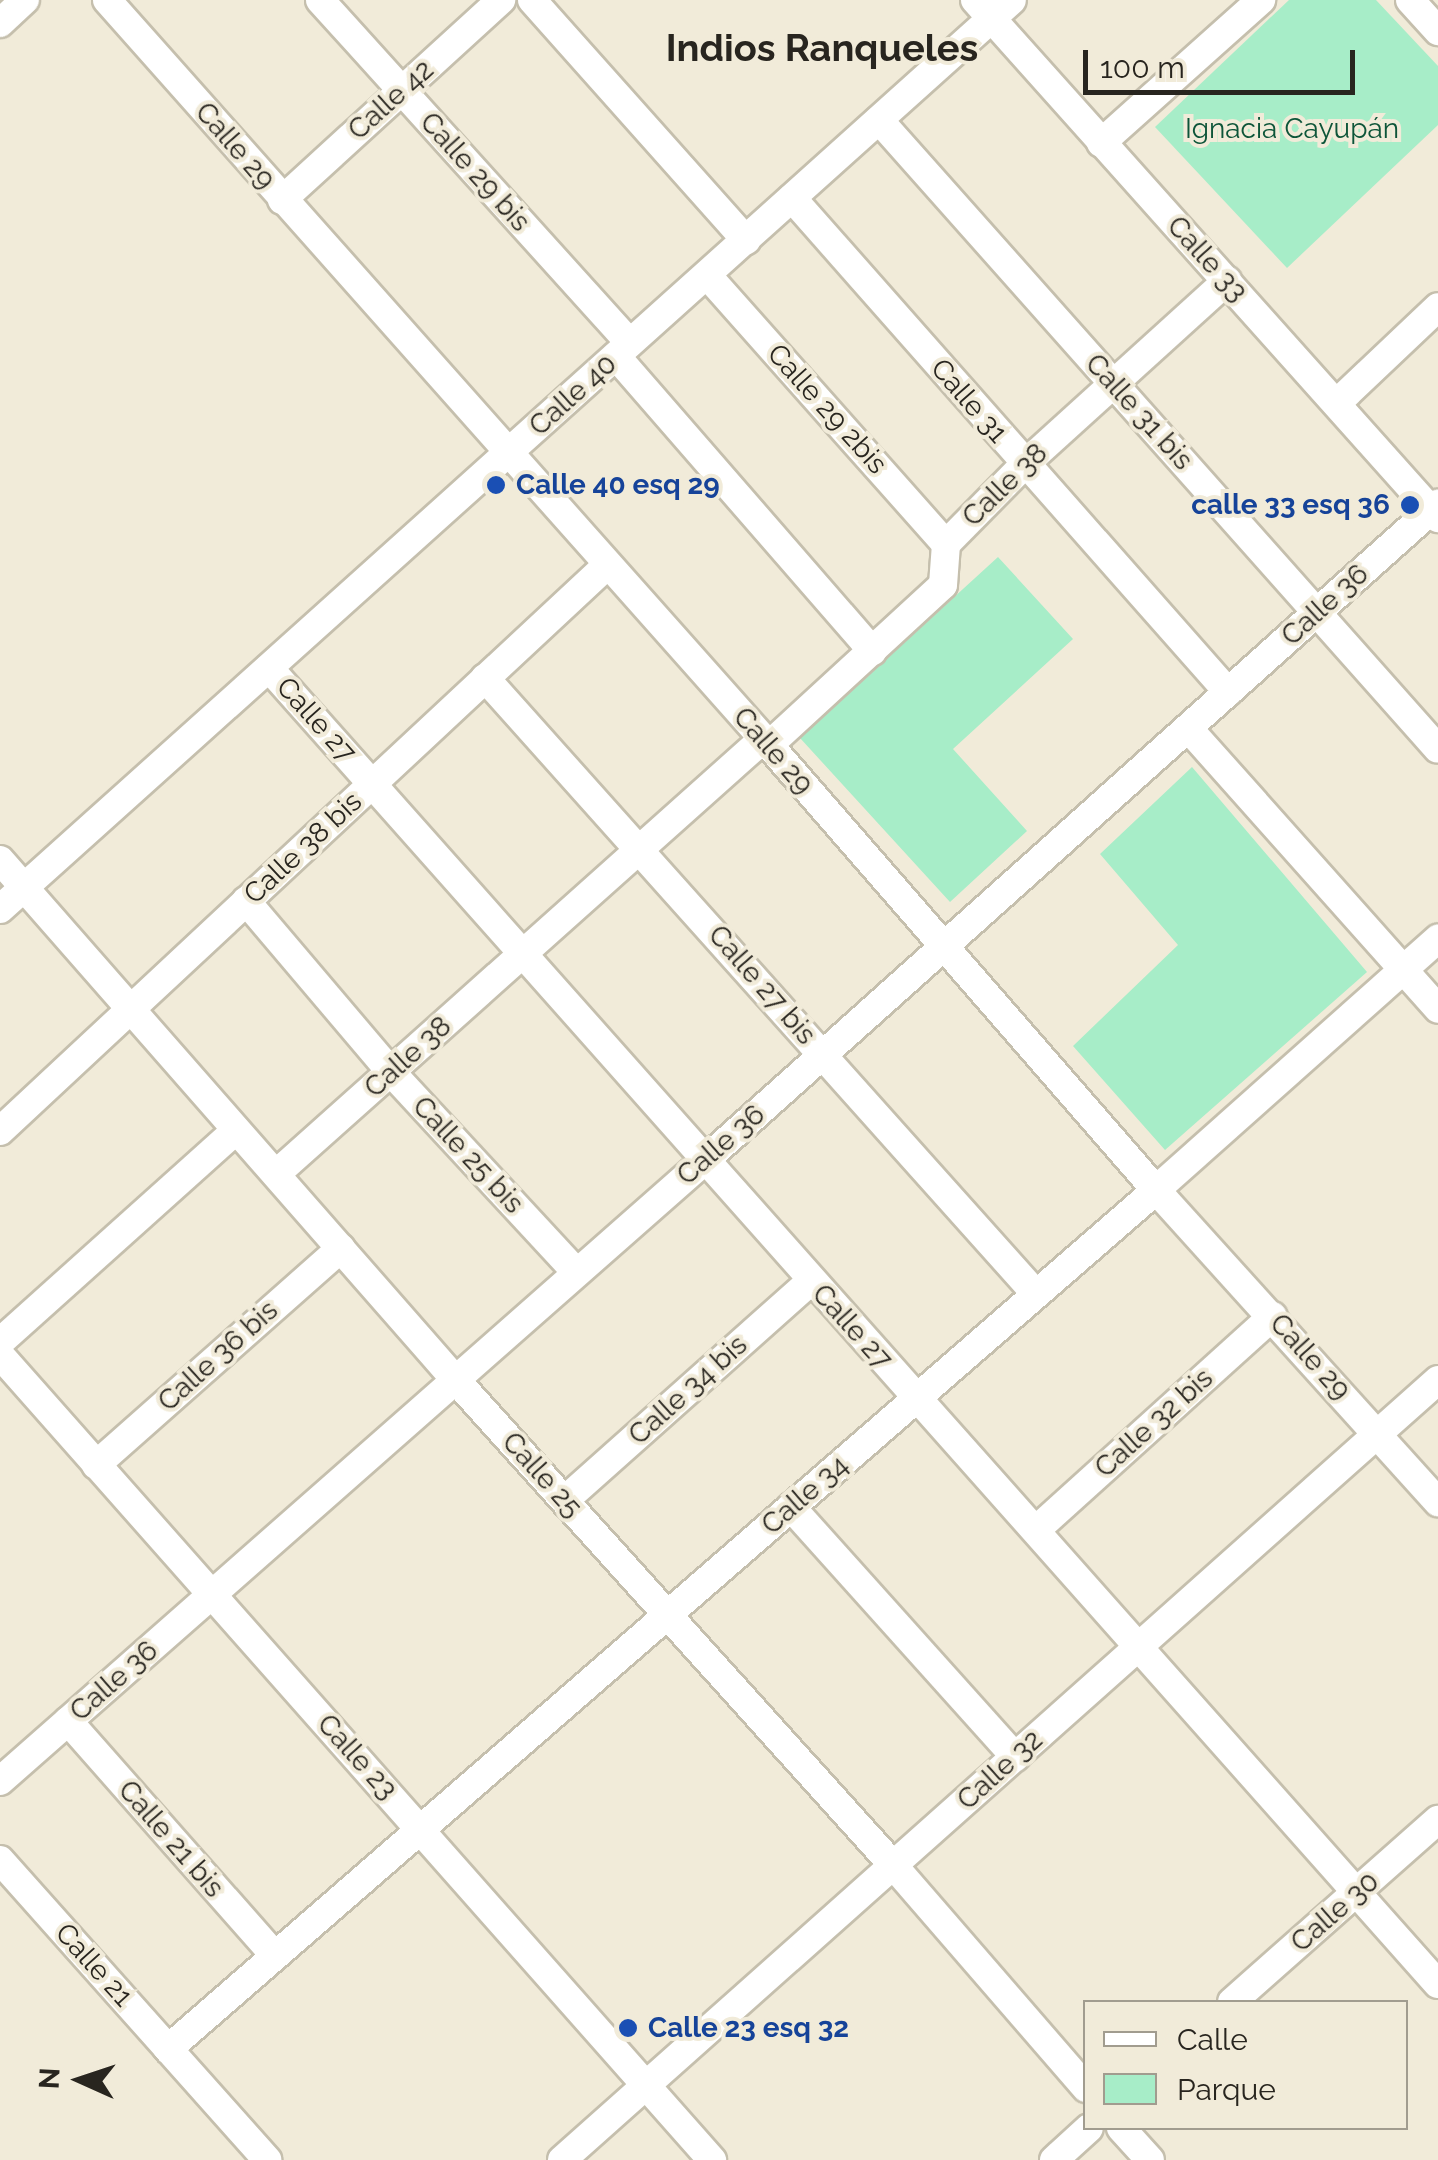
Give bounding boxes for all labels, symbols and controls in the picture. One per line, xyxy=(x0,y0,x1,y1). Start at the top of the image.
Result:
district label: Indios Ranqueles xyxy=(666,25,978,71)
scale bar xyxy=(1088,30,1360,92)
text: 100 m xyxy=(1100,50,1185,85)
street label: Calle 42 xyxy=(341,53,441,147)
street label: Calle 29 xyxy=(188,96,282,196)
street label: Calle 29 bis xyxy=(413,106,537,238)
park label: Ignacia Cayupán xyxy=(1185,112,1399,146)
street label: Calle 33 xyxy=(1160,209,1254,309)
street label: Calle 29 2bis xyxy=(760,337,894,481)
street label: Calle 40 xyxy=(522,347,624,443)
street label: Calle 31 bis xyxy=(1078,347,1200,477)
street label: Calle 31 xyxy=(923,352,1015,450)
street label: Calle 38 xyxy=(956,437,1054,533)
place label: Calle 40 esq 29 xyxy=(516,468,720,502)
marker: Calle 40 esq 29 xyxy=(485,474,507,496)
place label: calle 33 esq 36 xyxy=(1191,488,1390,522)
marker: calle 33 esq 36 xyxy=(1399,494,1421,516)
street label: Calle 36 xyxy=(1275,557,1375,653)
street label: Calle 27 xyxy=(269,671,363,769)
street label: Calle 29 xyxy=(726,701,820,801)
street label: Calle 38 bis xyxy=(237,785,369,911)
street label: Calle 27 bis xyxy=(701,919,823,1051)
street label: Calle 38 xyxy=(358,1009,458,1105)
street label: Calle 25 bis xyxy=(406,1090,530,1220)
street label: Calle 36 xyxy=(670,1098,772,1192)
street label: Calle 27 xyxy=(805,1278,899,1376)
street label: Calle 36 bis xyxy=(151,1294,285,1418)
street label: Calle 29 xyxy=(1263,1307,1357,1407)
street label: Calle 34 bis xyxy=(622,1328,754,1452)
street label: Calle 32 bis xyxy=(1088,1361,1220,1485)
street label: Calle 25 xyxy=(495,1425,589,1525)
street label: Calle 34 xyxy=(755,1448,855,1542)
street label: Calle 36 xyxy=(63,1634,165,1728)
street label: Calle 23 xyxy=(310,1708,404,1806)
street label: Calle 32 xyxy=(951,1723,1049,1817)
street label: Calle 21 bis xyxy=(111,1774,231,1904)
street label: Calle 30 xyxy=(1284,1865,1386,1959)
street label: Calle 21 xyxy=(48,1917,140,2013)
legend xyxy=(1083,2000,1408,2130)
place label: Calle 23 esq 32 xyxy=(648,2011,849,2045)
marker: Calle 23 esq 32 xyxy=(617,2017,639,2039)
text: Calle xyxy=(1177,2022,1248,2057)
north arrow xyxy=(30,2030,130,2130)
text: N xyxy=(33,2067,67,2090)
text: Parque xyxy=(1177,2072,1276,2107)

